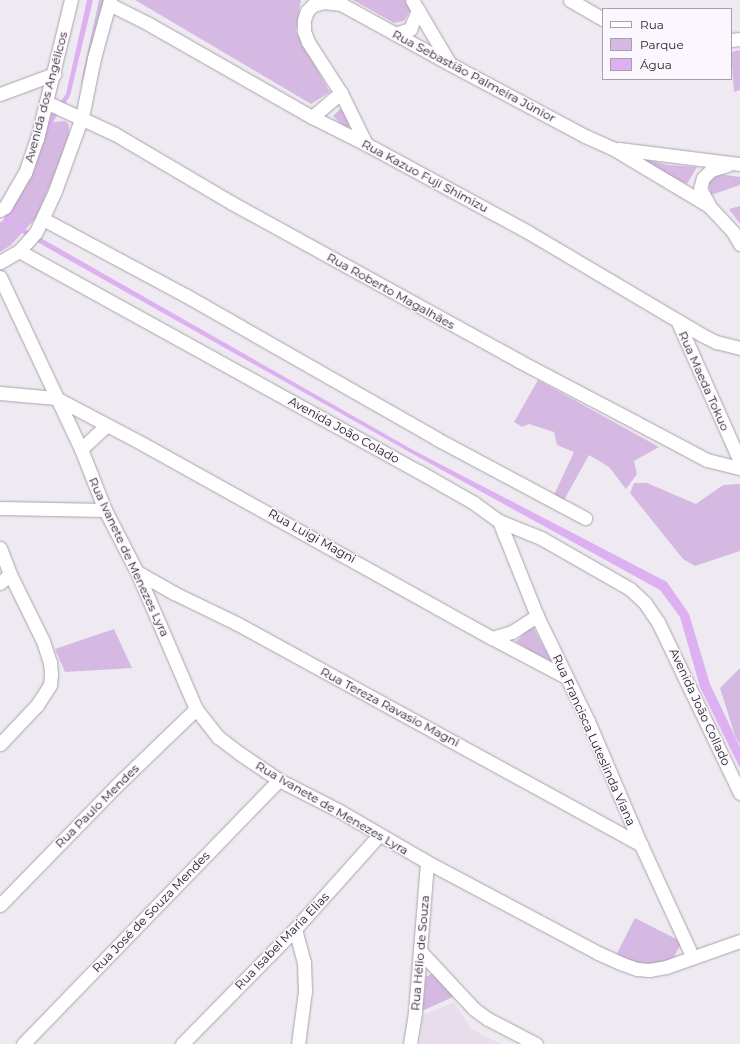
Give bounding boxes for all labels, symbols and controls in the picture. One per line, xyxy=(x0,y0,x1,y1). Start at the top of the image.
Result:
legend xyxy=(602,8,732,80)
text: Rua xyxy=(640,17,664,32)
street label: Rua Sebastião Palmeira Júnior xyxy=(390,27,558,125)
street label: Avenida dos Angélicos xyxy=(22,30,70,164)
text: Parque xyxy=(640,37,684,52)
text: Água xyxy=(640,57,672,72)
street label: Rua Kazuo Fuji Shimizu xyxy=(359,136,491,216)
street label: Rua Roberto Magalhães xyxy=(324,250,458,332)
street label: Rua Maeda Tokuo xyxy=(676,329,732,433)
street label: Avenida João Colado xyxy=(286,394,402,466)
street label: Rua Ivanete de Menezes Lyra xyxy=(86,475,172,639)
street label: Rua Luigi Magni xyxy=(266,506,358,566)
street label: Avenida João Collado xyxy=(666,646,734,768)
street label: Rua Francisca Luteslinda Viana xyxy=(550,652,638,828)
street label: Rua Tereza Ravasio Magni xyxy=(318,664,462,750)
street label: Rua Ivanete de Menezes Lyra xyxy=(253,758,411,858)
street label: Rua Paulo Mendes xyxy=(52,761,142,851)
street label: Rua José de Souza Mendes xyxy=(89,848,213,976)
street label: Rua Isabel Maria Elias xyxy=(232,889,332,993)
street label: Rua Hélio de Souza xyxy=(408,895,432,1011)

